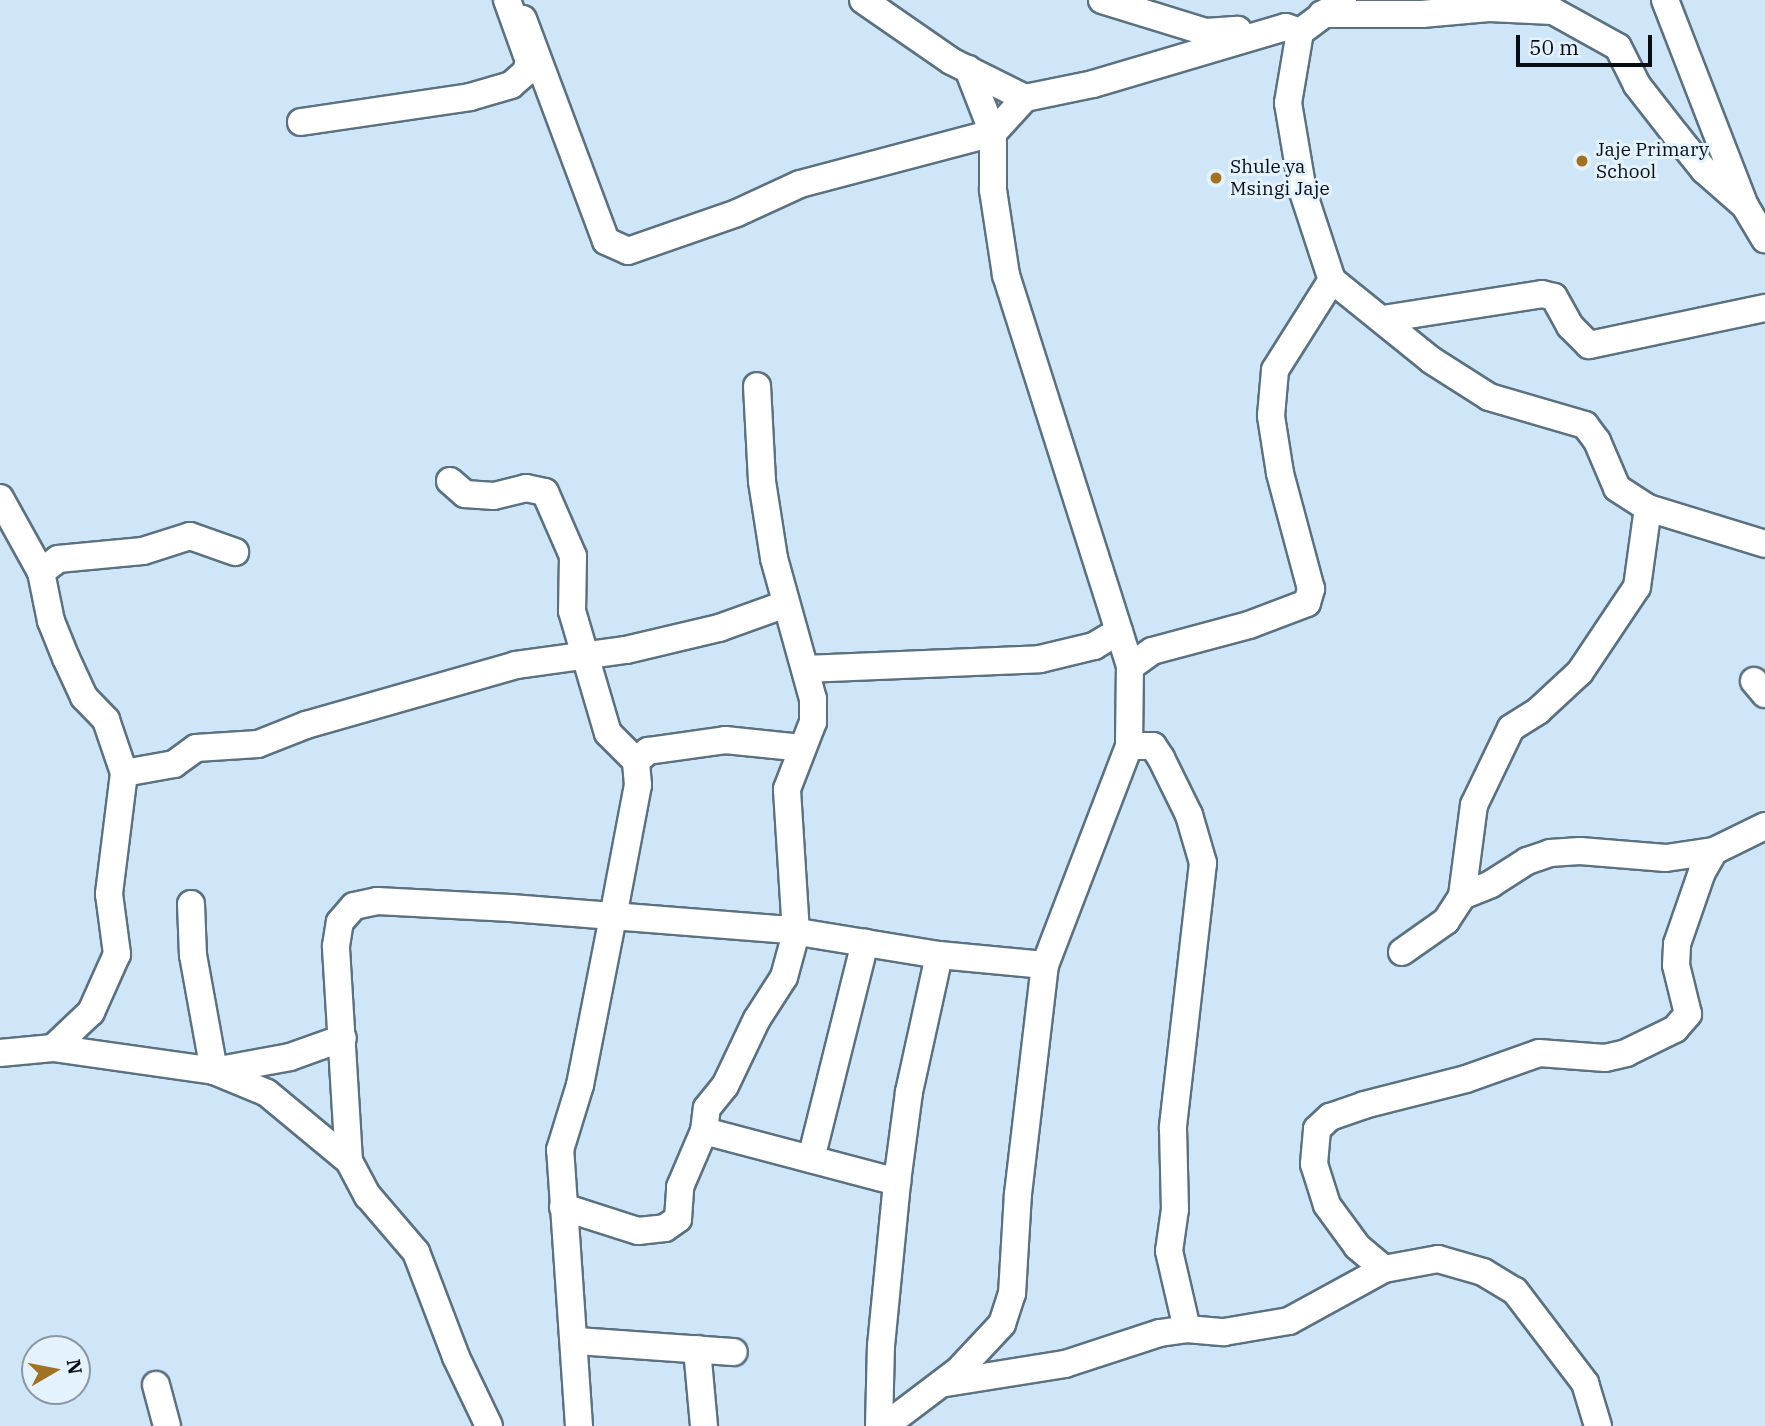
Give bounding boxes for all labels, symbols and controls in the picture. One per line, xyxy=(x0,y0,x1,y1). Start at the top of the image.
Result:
scale bar xyxy=(1520,21,1656,65)
text: 50 m xyxy=(1529,33,1579,61)
place label: Jaje Primary School xyxy=(1596,139,1709,183)
marker: Jaje Primary School xyxy=(1574,153,1590,169)
place label: Shule ya Msingi Jaje xyxy=(1230,156,1330,200)
marker: Shule ya Msingi Jaje xyxy=(1208,170,1224,186)
north arrow xyxy=(21,1335,91,1405)
text: N xyxy=(62,1357,88,1376)

